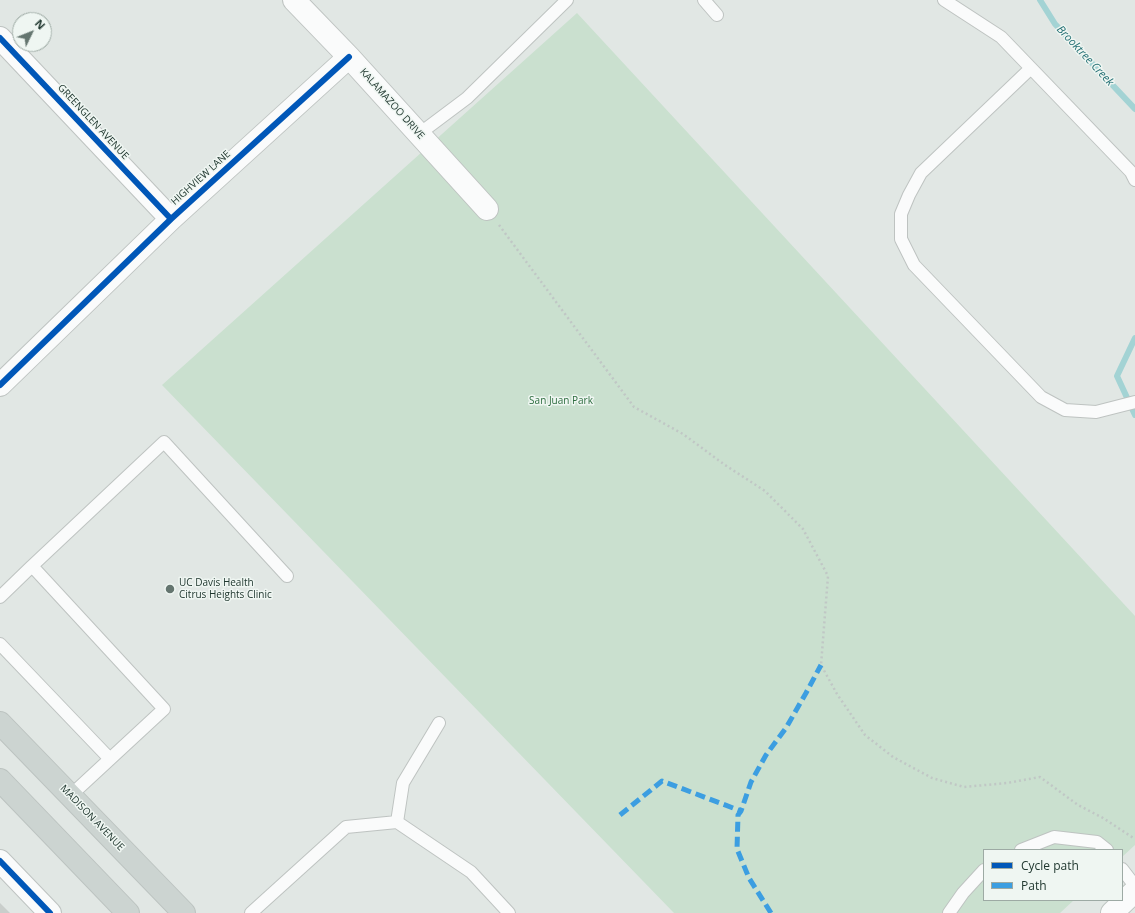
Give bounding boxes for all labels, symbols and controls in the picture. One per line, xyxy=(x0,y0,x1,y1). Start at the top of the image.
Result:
north arrow xyxy=(12,12,52,52)
text: N xyxy=(32,16,49,33)
water label: Brooktree Creek xyxy=(1054,23,1116,89)
street label: KALAMAZOO DRIVE xyxy=(357,66,427,142)
street label: GREENGLEN AVENUE xyxy=(55,82,131,162)
street label: HIGHVIEW LANE xyxy=(169,148,233,208)
park label: San Juan Park xyxy=(529,395,593,407)
place label: UC Davis Health Citrus Heights Clinic xyxy=(179,577,272,600)
marker: UC Davis Health Citrus Heights Clinic xyxy=(164,583,176,595)
street label: MADISON AVENUE xyxy=(57,783,127,853)
legend xyxy=(983,849,1123,901)
text: Cycle path xyxy=(1021,857,1079,874)
text: Path xyxy=(1021,877,1047,894)

